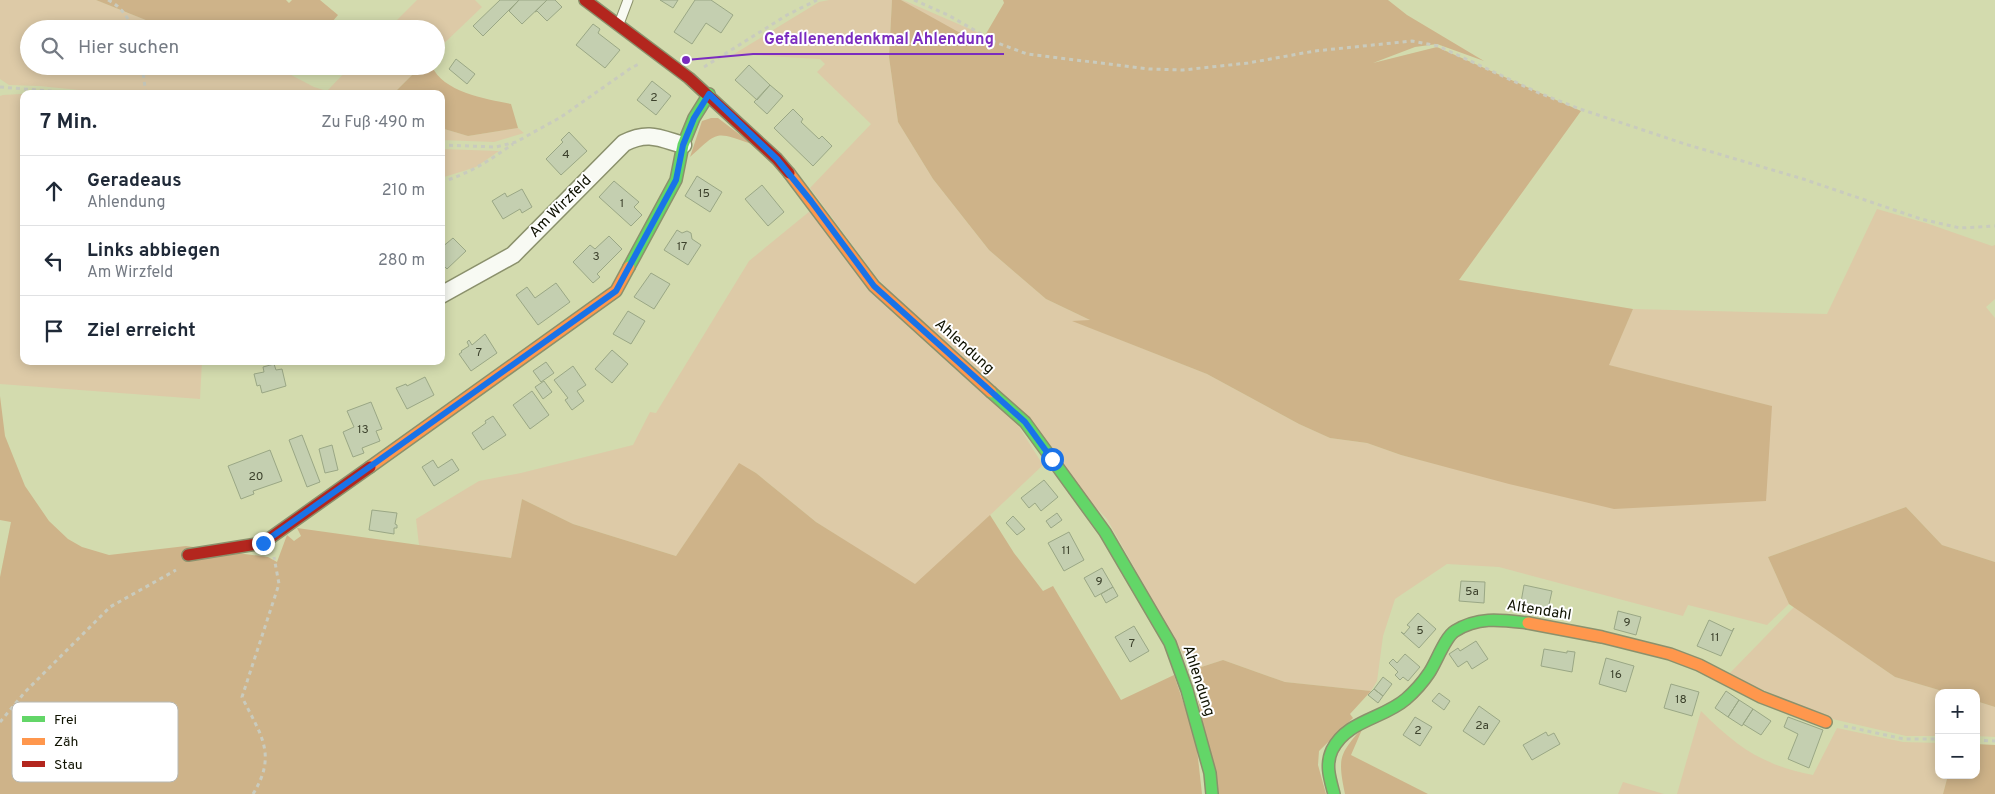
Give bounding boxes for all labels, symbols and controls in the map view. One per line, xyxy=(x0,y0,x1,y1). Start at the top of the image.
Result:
search box xyxy=(20,20,445,75)
callout: Gefallenendenkmal Ahlendung xyxy=(753,23,1004,54)
text: Gefallenendenkmal Ahlendung xyxy=(764,30,994,50)
icon: search xyxy=(38,34,66,62)
text: Hier suchen xyxy=(78,36,179,60)
house number: 2 xyxy=(650,90,658,106)
text: 7 Min. xyxy=(40,109,97,136)
text: Zu Fuß · 490 m xyxy=(321,113,425,133)
house number: 4 xyxy=(562,147,570,163)
text: Geradeaus xyxy=(87,169,182,193)
street label: Am Wirzfeld xyxy=(526,172,596,242)
icon: ahead xyxy=(40,177,68,205)
text: 210 m xyxy=(382,181,425,201)
house number: 15 xyxy=(698,186,710,202)
text: Ahlendung xyxy=(87,193,165,213)
house number: 1 xyxy=(620,196,624,212)
text: Links abbiegen xyxy=(87,239,220,263)
house number: 17 xyxy=(677,239,687,255)
icon: left xyxy=(40,247,68,275)
house number: 3 xyxy=(592,249,600,265)
text: 280 m xyxy=(378,251,425,271)
text: Am Wirzfeld xyxy=(87,263,173,283)
street label: Ahlendung xyxy=(930,315,998,379)
icon: arrive xyxy=(40,317,68,345)
text: Ziel erreicht xyxy=(87,319,196,343)
house number: 7 xyxy=(476,345,482,361)
house number: 13 xyxy=(357,422,369,438)
route start xyxy=(1041,448,1064,471)
house number: 20 xyxy=(248,469,264,485)
route end xyxy=(252,532,275,555)
house number: 11 xyxy=(1062,543,1070,559)
house number: 9 xyxy=(1095,574,1103,590)
house number: 5a xyxy=(1465,584,1479,600)
street label: Altendahl xyxy=(1505,597,1573,625)
house number: 9 xyxy=(1623,615,1631,631)
house number: 5 xyxy=(1416,623,1424,639)
house number: 11 xyxy=(1711,630,1719,646)
house number: 7 xyxy=(1129,636,1135,652)
street label: Ahlendung xyxy=(1178,643,1218,719)
house number: 16 xyxy=(1610,667,1622,683)
map controls xyxy=(1935,689,1980,779)
button: + xyxy=(1935,689,1980,734)
house number: 18 xyxy=(1675,692,1687,708)
legend xyxy=(12,702,178,782)
text: Frei xyxy=(54,712,77,729)
house number: 2a xyxy=(1475,718,1489,734)
house number: 2 xyxy=(1414,723,1422,739)
text: Zäh xyxy=(54,734,78,751)
button: − xyxy=(1935,734,1980,779)
text: Stau xyxy=(54,757,83,774)

